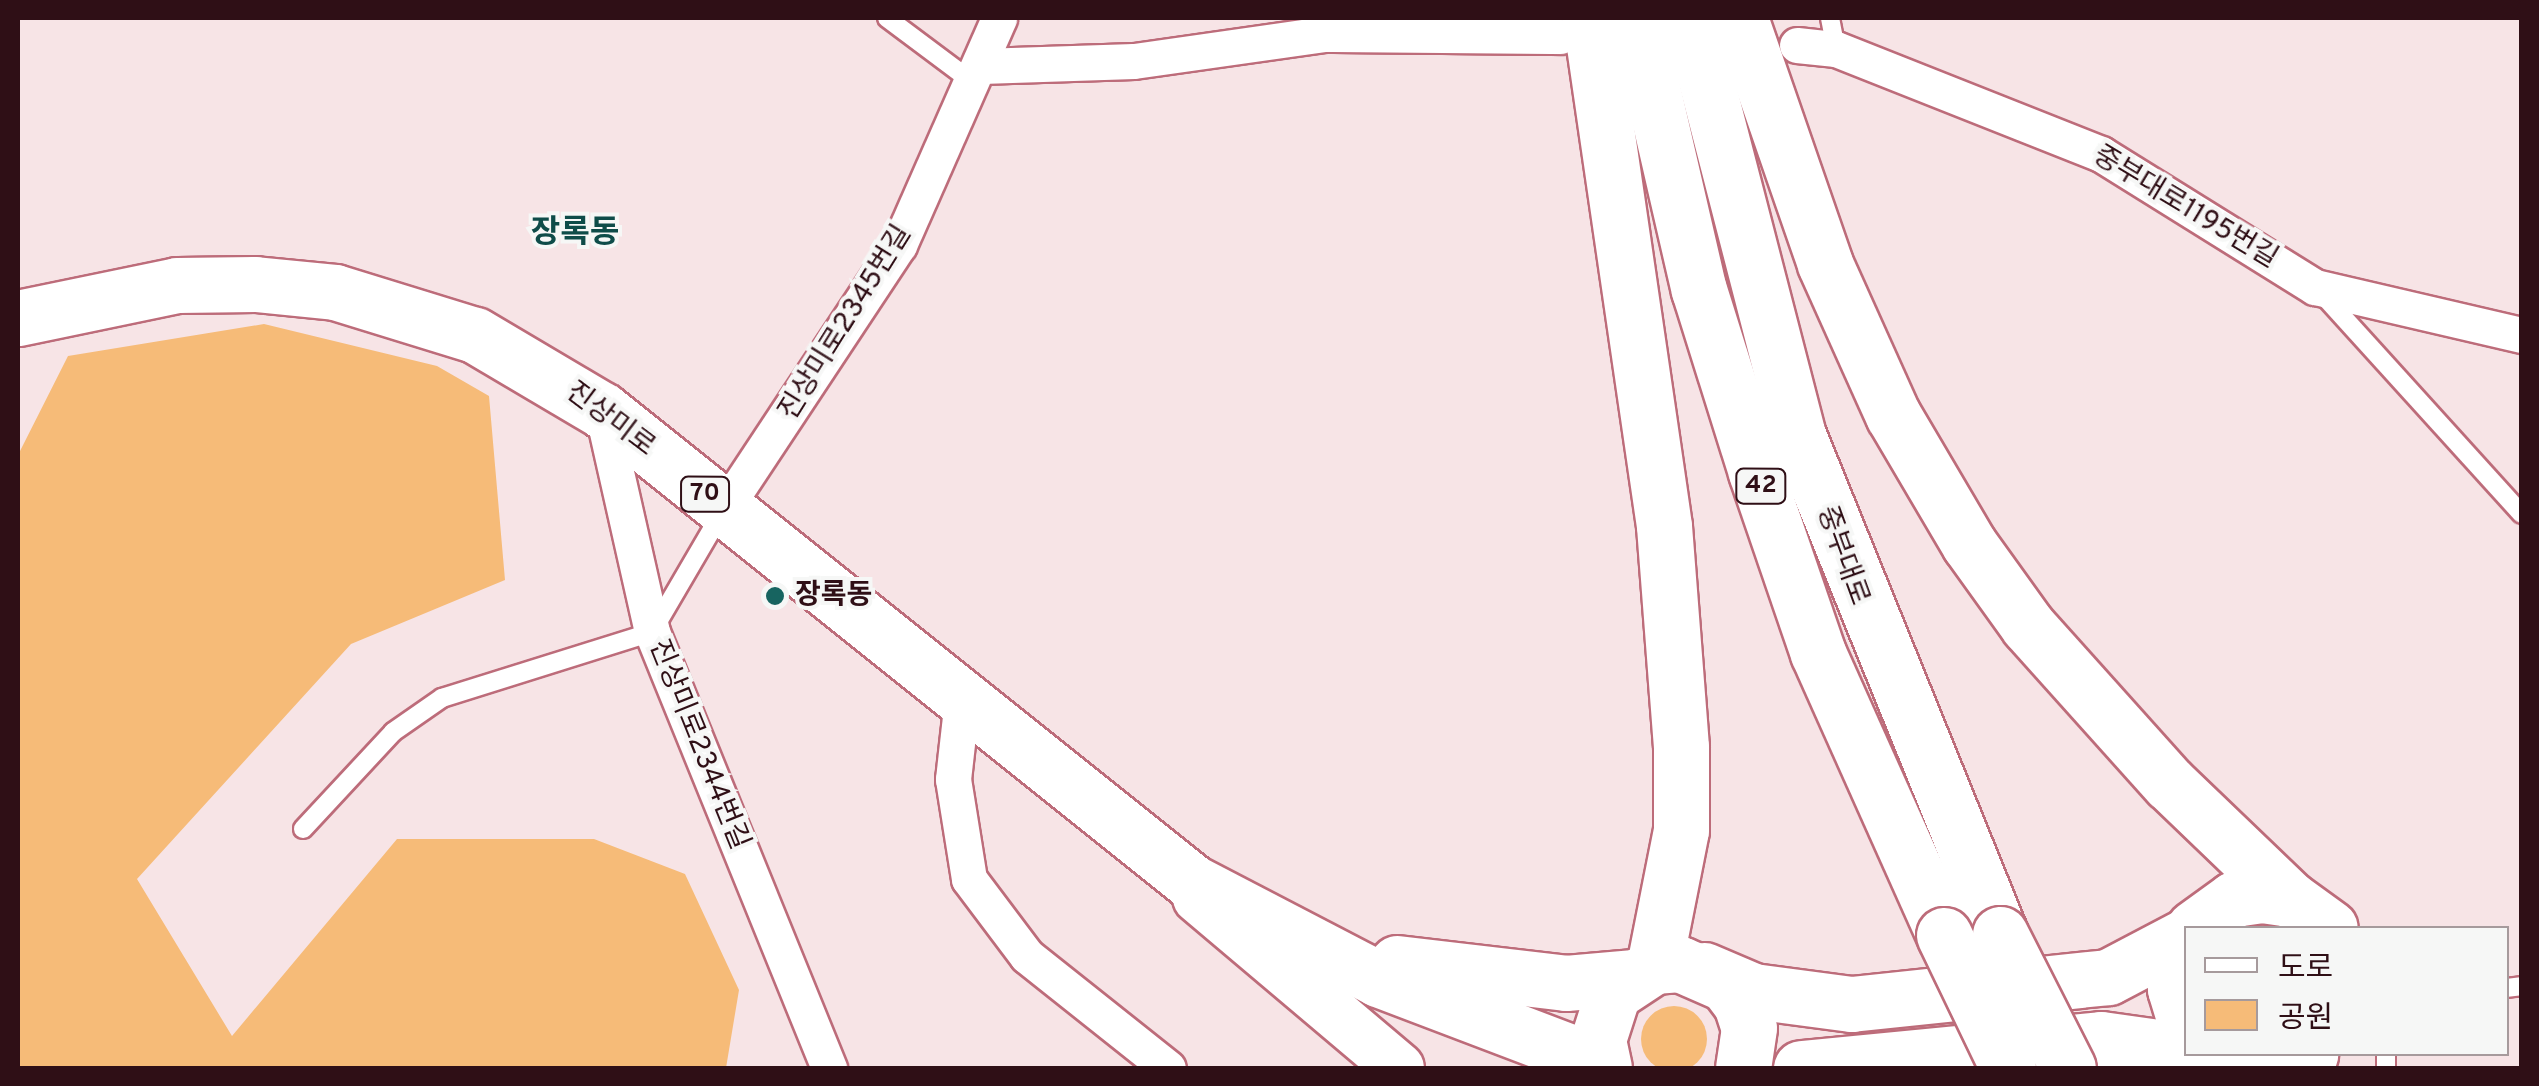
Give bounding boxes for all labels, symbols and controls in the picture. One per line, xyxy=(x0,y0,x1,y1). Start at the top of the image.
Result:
street label: 중부대로1195번길 xyxy=(2087,140,2283,276)
district label: 장록동 xyxy=(531,215,619,253)
street label: 진상미로2345번길 xyxy=(773,219,919,427)
street label: 진상미로 xyxy=(559,376,661,464)
road number: 42 xyxy=(1734,466,1788,506)
road number: 70 xyxy=(680,474,730,514)
street label: 중부대로 xyxy=(1809,502,1875,610)
place label: 장록동 xyxy=(795,579,872,613)
marker: 장록동 xyxy=(764,585,786,607)
street label: 진상미로2344번길 xyxy=(641,635,755,855)
legend xyxy=(2184,926,2509,1056)
text: 도로 xyxy=(2278,951,2333,988)
text: 공원 xyxy=(2278,1001,2333,1038)

